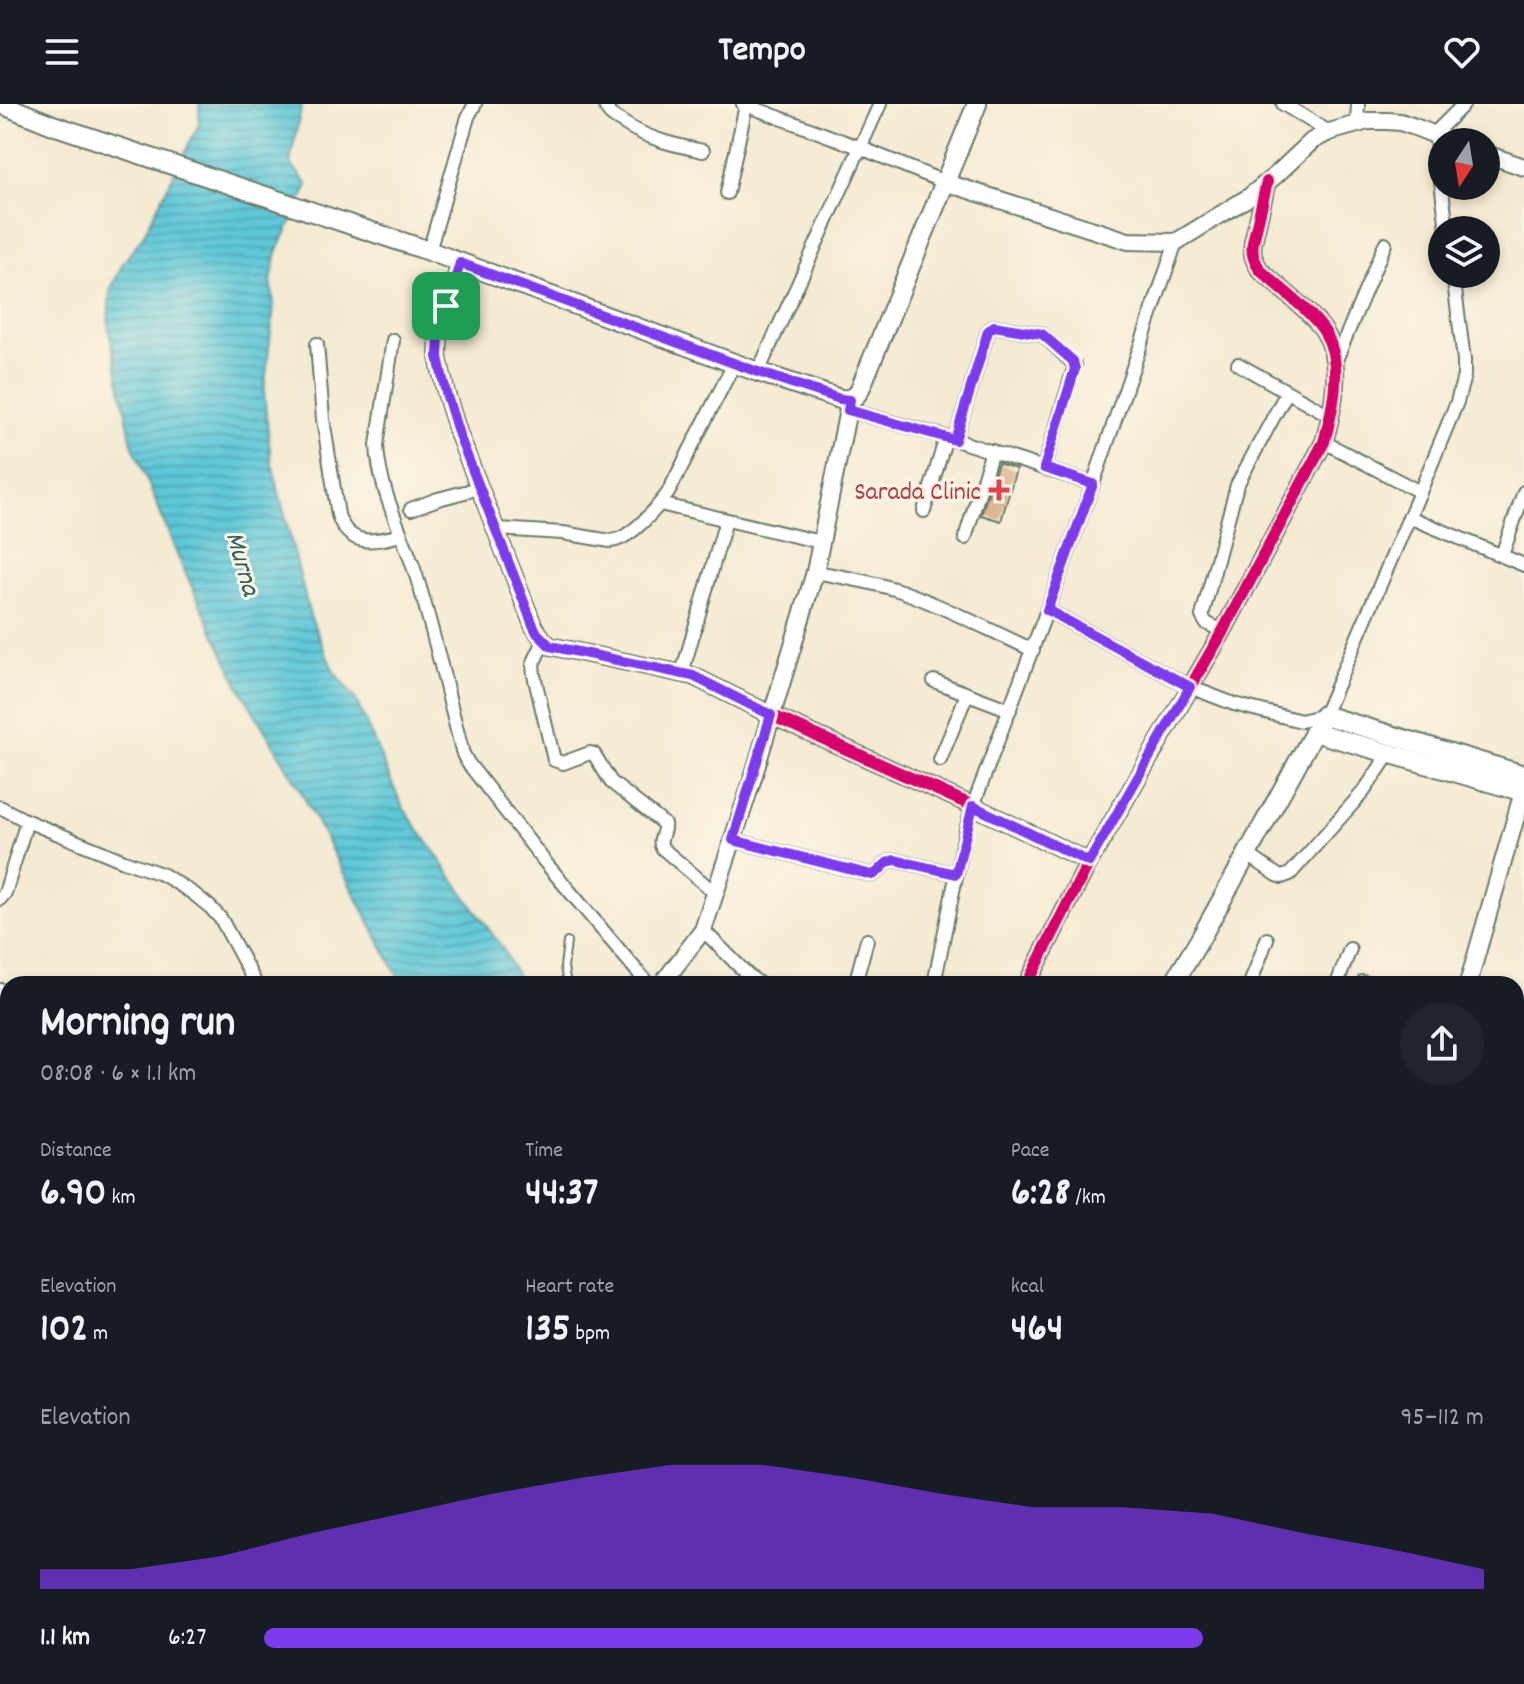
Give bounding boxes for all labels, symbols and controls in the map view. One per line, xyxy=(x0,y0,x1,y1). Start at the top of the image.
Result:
text: Tempo xyxy=(718,26,806,78)
icon: menu xyxy=(40,30,84,74)
icon: heart xyxy=(1440,30,1484,74)
north arrow xyxy=(1428,128,1500,200)
map controls xyxy=(1428,128,1500,288)
button: layers xyxy=(1428,216,1500,288)
pin xyxy=(412,272,480,340)
icon: arrive xyxy=(424,284,468,328)
place label: Sarada Clinic xyxy=(854,475,981,512)
marker: Sarada Clinic xyxy=(988,479,1010,501)
water label: Murna xyxy=(212,528,269,603)
text: Morning run xyxy=(40,994,235,1057)
button: share xyxy=(1400,1002,1484,1086)
text: 08:08 · 6 × 1.1 km xyxy=(40,1056,196,1093)
text: Distance xyxy=(40,1136,112,1167)
text: Time xyxy=(525,1136,563,1167)
text: Pace xyxy=(1011,1136,1050,1167)
text: 6.90 xyxy=(40,1167,106,1224)
text: 44:37 xyxy=(525,1167,598,1224)
text: 6:28 xyxy=(1011,1167,1070,1224)
text: km xyxy=(106,1183,136,1214)
text: /km xyxy=(1070,1183,1106,1214)
text: Elevation xyxy=(40,1272,117,1303)
text: Heart rate xyxy=(525,1272,614,1303)
text: kcal xyxy=(1011,1272,1044,1303)
text: 102 xyxy=(40,1303,88,1360)
text: 135 xyxy=(525,1303,570,1360)
text: 464 xyxy=(1011,1303,1063,1360)
text: m xyxy=(88,1319,108,1350)
text: bpm xyxy=(570,1319,610,1350)
text: Elevation xyxy=(40,1400,130,1437)
text: 95–112 m xyxy=(1401,1400,1484,1437)
text: 1.1 km xyxy=(40,1620,90,1657)
text: 6:27 xyxy=(168,1620,206,1657)

